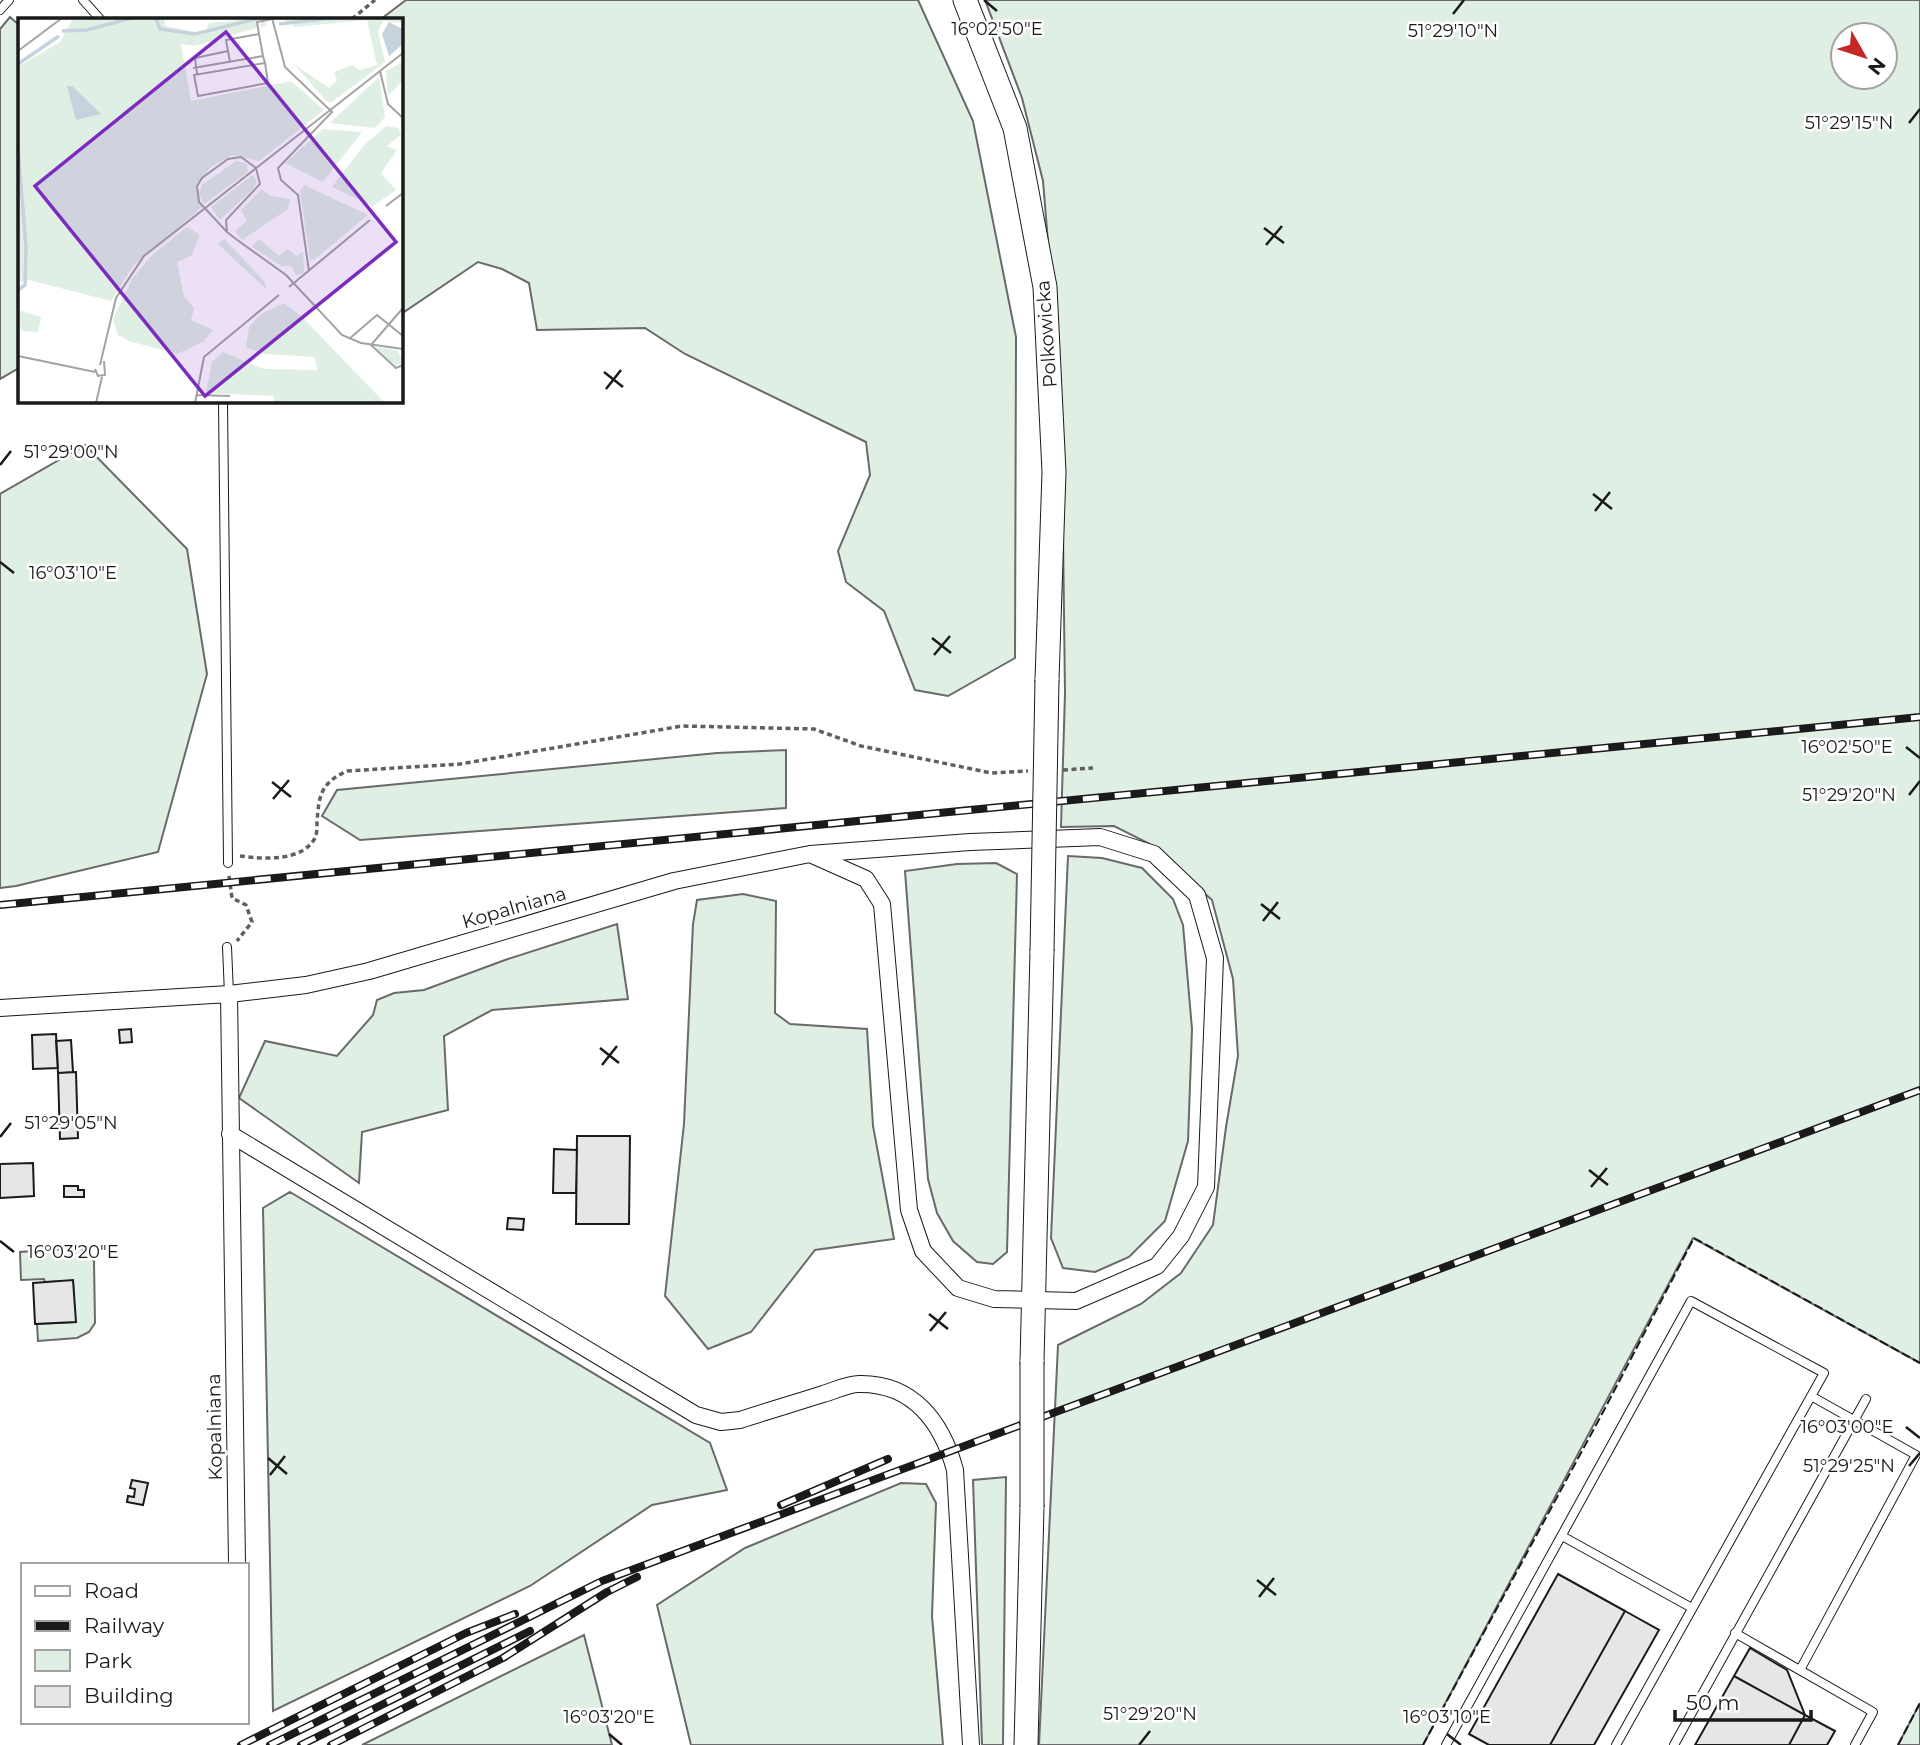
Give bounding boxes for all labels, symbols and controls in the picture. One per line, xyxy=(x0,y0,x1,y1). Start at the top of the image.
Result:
inset map xyxy=(18,18,402,402)
text: 16°02'50"E xyxy=(951,18,1043,40)
text: 51°29'10"N xyxy=(1408,20,1498,42)
north arrow xyxy=(1829,21,1899,91)
text: N xyxy=(1863,53,1891,80)
text: 51°29'15"N xyxy=(1805,112,1893,134)
street label: Polkowicka xyxy=(1031,279,1062,389)
text: 51°29'00"N xyxy=(23,441,119,463)
text: 16°03'10"E xyxy=(29,562,117,584)
text: 16°02'50"E xyxy=(1801,736,1893,758)
text: 51°29'20"N xyxy=(1802,784,1896,806)
street label: Kopalniana xyxy=(459,882,569,933)
text: 51°29'05"N xyxy=(24,1112,118,1134)
text: 16°03'20"E xyxy=(27,1241,119,1263)
street label: Kopalniana xyxy=(202,1373,227,1481)
text: 16°03'00"E xyxy=(1801,1416,1893,1438)
text: 51°29'25"N xyxy=(1803,1455,1895,1477)
legend xyxy=(21,1563,248,1724)
text: Road xyxy=(84,1578,139,1603)
text: Railway xyxy=(84,1613,165,1638)
text: Park xyxy=(84,1648,132,1673)
scale bar xyxy=(1675,1678,1812,1722)
text: Building xyxy=(84,1683,174,1708)
text: 50 m xyxy=(1686,1690,1740,1715)
text: 51°29'20"N xyxy=(1103,1703,1197,1725)
text: 16°03'20"E xyxy=(563,1706,655,1728)
text: 16°03'10"E xyxy=(1403,1706,1491,1728)

